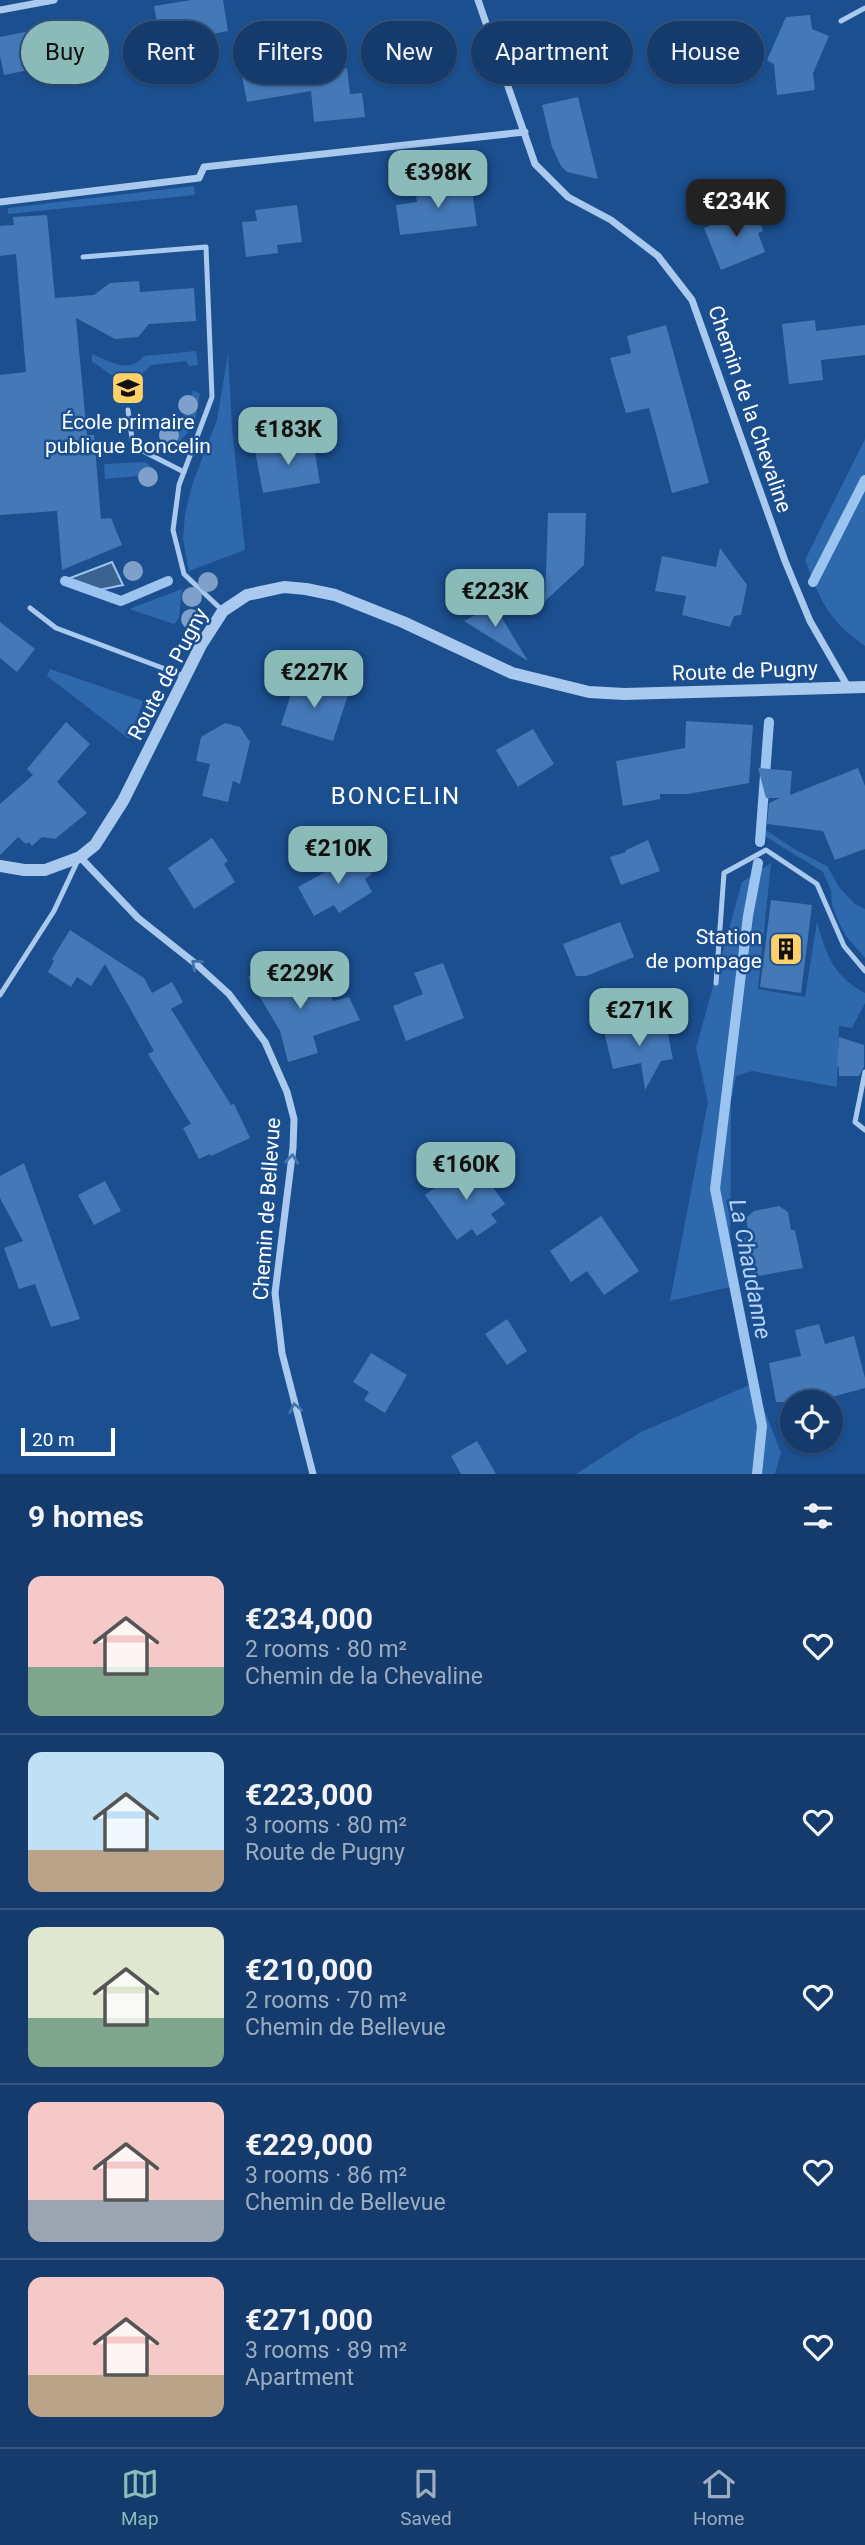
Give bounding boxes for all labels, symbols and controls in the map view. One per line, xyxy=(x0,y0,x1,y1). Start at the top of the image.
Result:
chip: Buy xyxy=(21,21,109,84)
chip: Rent xyxy=(123,21,219,84)
chip: Filters xyxy=(233,21,347,84)
chip: New xyxy=(361,21,457,84)
chip: Apartment xyxy=(471,21,633,84)
chip: House xyxy=(647,21,764,84)
pin: €398K xyxy=(389,150,487,210)
text: €398K xyxy=(404,159,472,186)
pin: €234K xyxy=(687,180,785,239)
text: €234K xyxy=(702,188,770,215)
street label: Chemin de la Chevaline xyxy=(703,302,797,516)
school or university icon: École primaire publique Boncelin xyxy=(109,369,147,407)
pin: €183K xyxy=(239,407,337,467)
place label: École primaire publique Boncelin xyxy=(45,410,211,458)
text: €183K xyxy=(254,416,322,443)
pin: €223K xyxy=(446,570,544,629)
text: €223K xyxy=(461,578,529,605)
street label: Route de Pugny xyxy=(123,604,213,744)
pin: €227K xyxy=(265,650,363,710)
street label: Route de Pugny xyxy=(672,656,818,686)
text: €227K xyxy=(280,659,348,686)
district label: BONCELIN xyxy=(331,782,461,810)
pin: €210K xyxy=(289,826,387,886)
text: €210K xyxy=(304,835,372,862)
place label: Station de pompage xyxy=(645,925,762,973)
building icon: Station de pompage xyxy=(767,930,805,968)
pin: €229K xyxy=(251,951,349,1011)
one-way arrow xyxy=(191,960,204,972)
text: €229K xyxy=(266,960,334,987)
pin: €271K xyxy=(590,988,688,1048)
text: €271K xyxy=(605,997,673,1024)
street label: Chemin de Bellevue xyxy=(249,1117,285,1301)
pin: €160K xyxy=(417,1142,515,1202)
text: €160K xyxy=(432,1151,500,1178)
one-way arrow xyxy=(284,1154,299,1165)
water label: La Chaudanne xyxy=(723,1197,777,1342)
map controls xyxy=(780,1390,843,1453)
button: locate xyxy=(780,1390,843,1453)
one-way arrow xyxy=(289,1402,303,1414)
scale bar xyxy=(21,1425,116,1457)
text: 20 m xyxy=(32,1428,75,1451)
icon: filters xyxy=(799,1497,837,1535)
text: 9 homes xyxy=(28,1499,144,1534)
text: €234,000 xyxy=(245,1601,373,1636)
icon: home xyxy=(84,1604,168,1688)
icon: heart xyxy=(799,1627,837,1665)
text: 2 rooms · 80 m² xyxy=(245,1636,407,1663)
text: Chemin de la Chevaline xyxy=(245,1663,483,1690)
text: €223,000 xyxy=(245,1777,373,1812)
icon: home xyxy=(84,1780,168,1864)
icon: heart xyxy=(799,1803,837,1841)
text: 3 rooms · 80 m² xyxy=(245,1812,407,1839)
text: Route de Pugny xyxy=(245,1839,405,1866)
text: €210,000 xyxy=(245,1952,373,1987)
icon: home xyxy=(84,1955,168,2039)
icon: heart xyxy=(799,1978,837,2016)
text: 2 rooms · 70 m² xyxy=(245,1987,407,2014)
text: Chemin de Bellevue xyxy=(245,2014,446,2041)
text: €229,000 xyxy=(245,2127,373,2162)
icon: home xyxy=(84,2130,168,2214)
icon: heart xyxy=(799,2153,837,2191)
text: 3 rooms · 86 m² xyxy=(245,2162,407,2189)
text: Chemin de Bellevue xyxy=(245,2189,446,2216)
text: €271,000 xyxy=(245,2302,373,2337)
icon: home xyxy=(84,2305,168,2389)
icon: heart xyxy=(799,2328,837,2366)
text: 3 rooms · 89 m² xyxy=(245,2337,407,2364)
text: Apartment xyxy=(245,2364,354,2391)
tab: Map xyxy=(121,2465,159,2530)
tab: Saved xyxy=(400,2465,452,2530)
tab: Home xyxy=(693,2465,744,2530)

